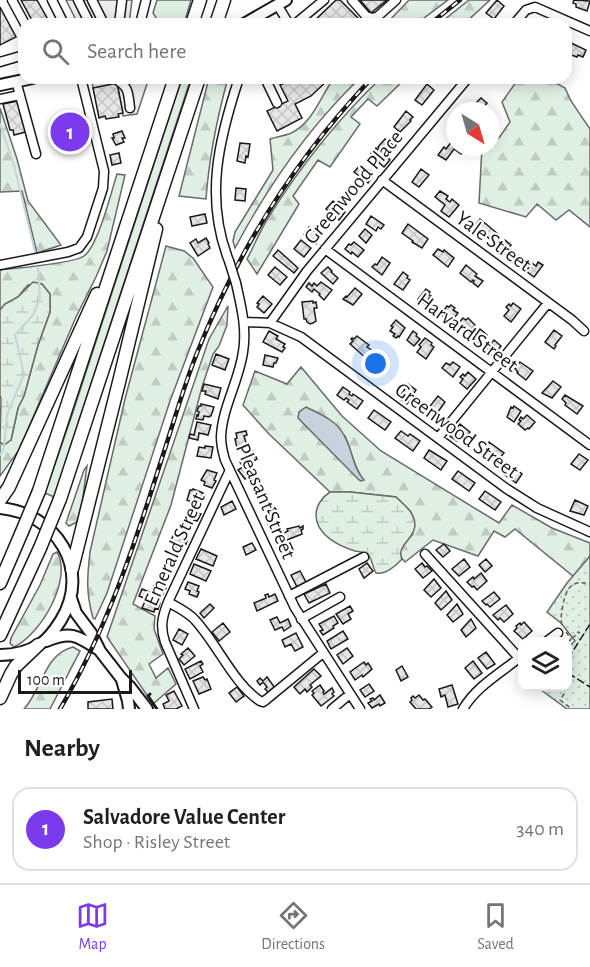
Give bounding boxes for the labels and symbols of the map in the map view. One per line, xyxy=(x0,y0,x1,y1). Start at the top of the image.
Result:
north arrow xyxy=(446,102,500,156)
pin: 1 xyxy=(50,110,90,154)
street label: Greenwood Place xyxy=(300,127,407,248)
street label: Yale Street xyxy=(452,207,535,276)
street label: Harvard Street xyxy=(413,289,522,376)
your location xyxy=(361,349,390,378)
street label: Greenwood Street xyxy=(391,379,523,482)
street label: Pleasant Street xyxy=(232,440,299,562)
street label: Emerald Street xyxy=(140,489,209,609)
scale bar xyxy=(18,667,132,694)

